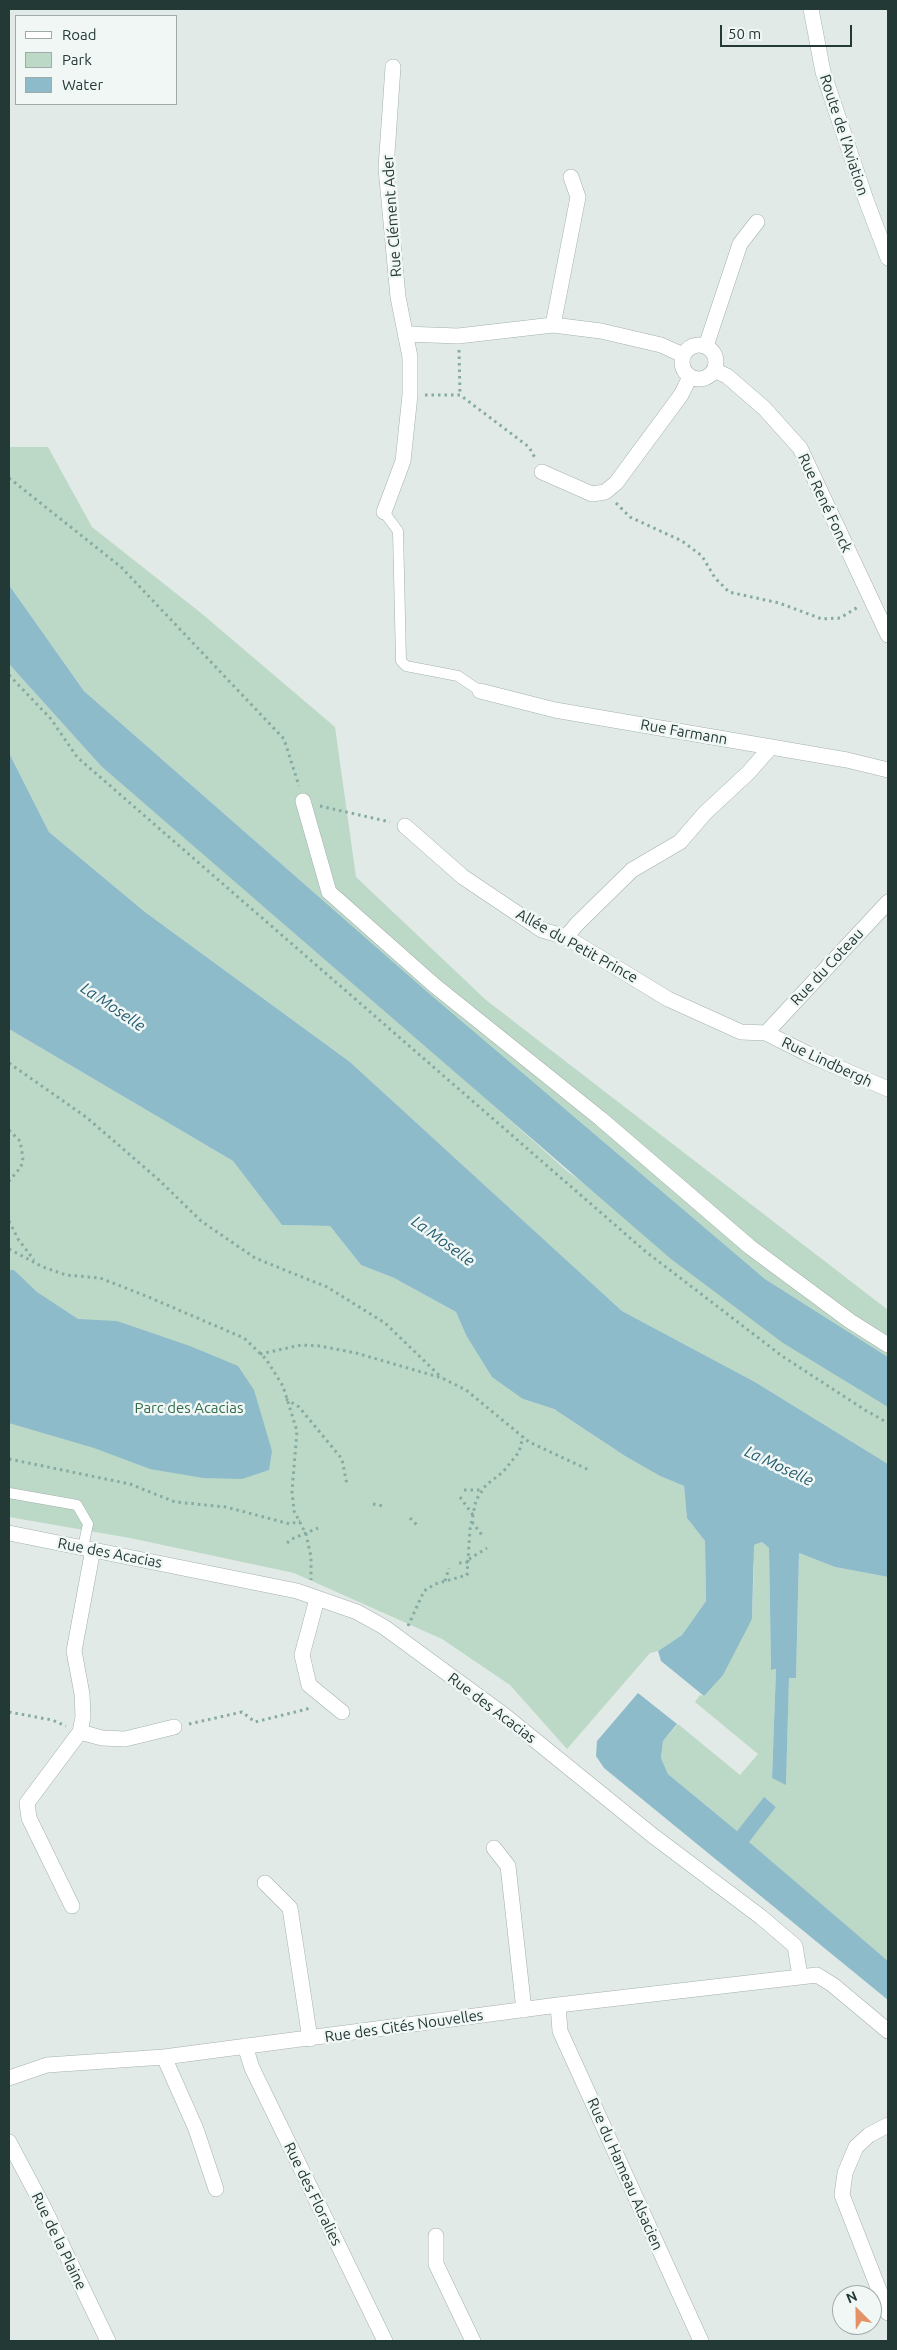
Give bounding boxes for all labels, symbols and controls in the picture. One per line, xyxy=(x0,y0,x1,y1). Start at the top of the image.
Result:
legend xyxy=(15,15,178,105)
scale bar xyxy=(722,15,854,47)
text: 50 m xyxy=(728,25,761,42)
text: Road xyxy=(62,26,97,43)
text: Park xyxy=(62,51,92,68)
street label: Route de l'Aviation xyxy=(816,72,872,198)
text: Water xyxy=(62,76,103,93)
street label: Rue Clément Ader xyxy=(379,154,405,278)
street label: Rue René Fonck xyxy=(794,451,856,555)
street label: Rue Farmann xyxy=(639,715,729,749)
street label: Allée du Petit Prince xyxy=(513,905,641,987)
street label: Rue du Coteau xyxy=(787,925,867,1009)
water label: La Moselle xyxy=(77,978,149,1036)
street label: Rue Lindbergh xyxy=(779,1033,875,1091)
water label: La Moselle xyxy=(408,1212,478,1270)
park label: Parc des Acacias xyxy=(135,1399,243,1417)
water label: La Moselle xyxy=(742,1442,816,1490)
street label: Rue des Acacias xyxy=(56,1534,164,1572)
street label: Rue des Acacias xyxy=(444,1669,540,1747)
street label: Rue des Cités Nouvelles xyxy=(324,2006,484,2046)
street label: Rue du Hameau Alsacien xyxy=(583,2095,667,2253)
street label: Rue des Floralies xyxy=(280,2139,346,2249)
street label: Rue de la Plaine xyxy=(28,2189,90,2293)
north arrow xyxy=(832,2285,882,2335)
text: N xyxy=(844,2288,859,2307)

